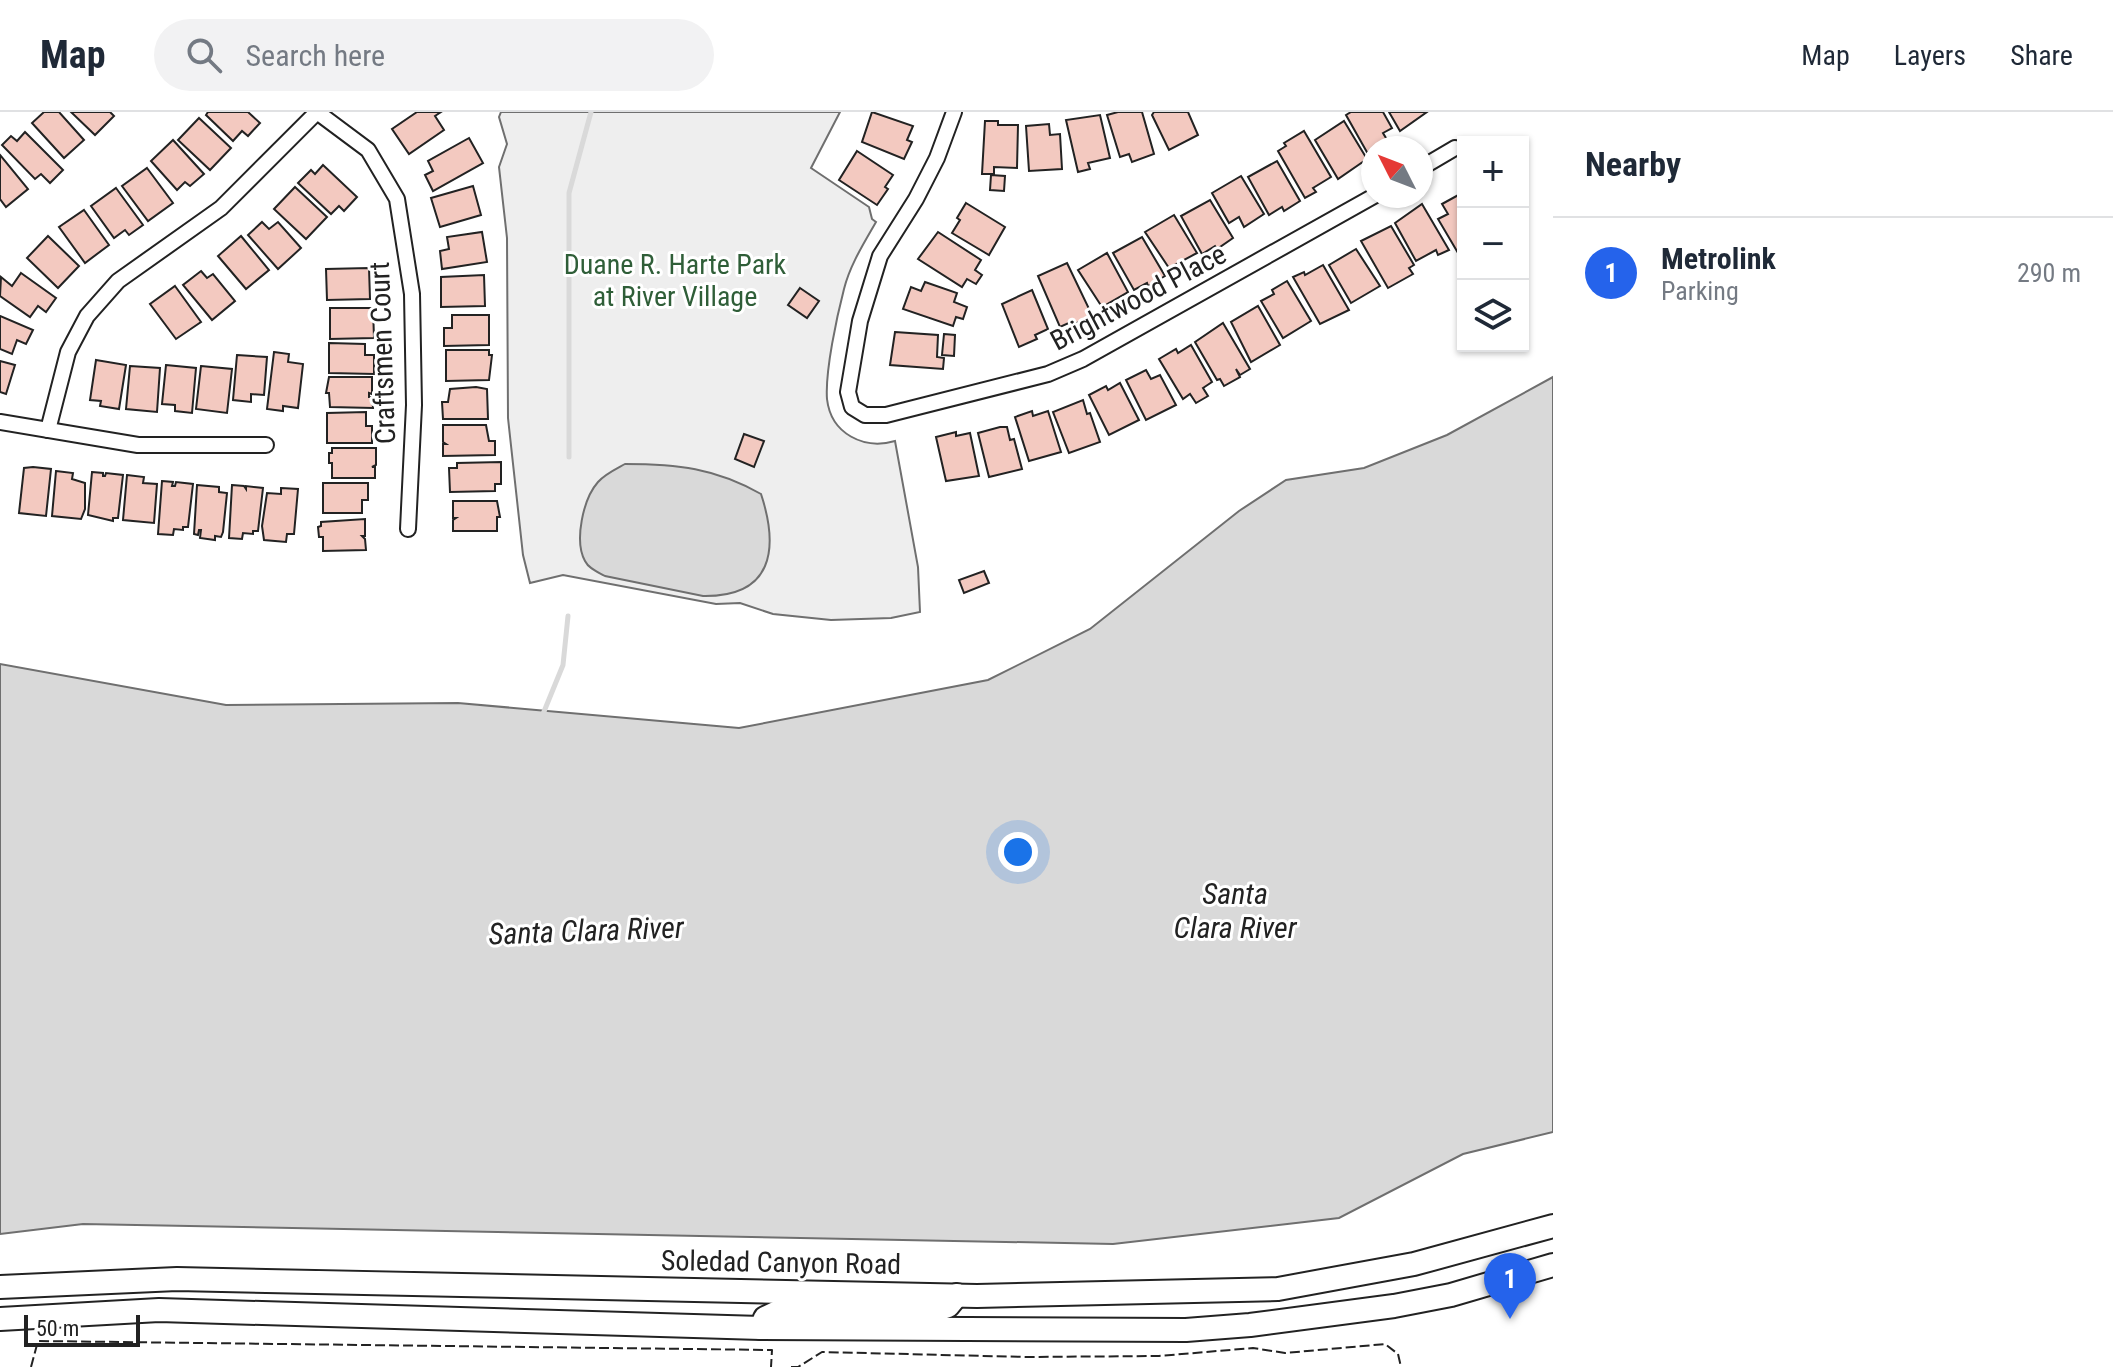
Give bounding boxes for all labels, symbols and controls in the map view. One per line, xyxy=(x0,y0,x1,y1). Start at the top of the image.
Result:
search box xyxy=(154,19,714,91)
text: Map xyxy=(40,33,106,77)
icon: search xyxy=(182,33,226,77)
text: Search here xyxy=(246,38,385,73)
text: Map xyxy=(1801,39,1850,72)
text: Layers xyxy=(1894,39,1966,72)
text: Share xyxy=(2010,39,2073,72)
north arrow xyxy=(1361,136,1433,208)
map controls xyxy=(1457,136,1529,352)
button: + xyxy=(1457,136,1529,208)
text: Nearby xyxy=(1585,144,1681,184)
button: − xyxy=(1457,208,1529,280)
street label: Brightwood Place xyxy=(1045,237,1232,358)
text: Metrolink xyxy=(1661,241,1776,276)
park label: Duane R. Harte Park at River Village xyxy=(564,248,787,313)
text: 1 xyxy=(1604,258,1618,288)
text: 290 m xyxy=(2017,258,2081,288)
street label: Craftsmen Court xyxy=(363,261,402,445)
text: Parking xyxy=(1661,276,1739,306)
button: layers xyxy=(1457,280,1529,352)
your location xyxy=(998,832,1038,872)
water label: Santa Clara River xyxy=(1173,876,1298,945)
water label: Santa Clara River xyxy=(488,910,685,951)
street label: Soledad Canyon Road xyxy=(661,1244,901,1281)
pin: 1 xyxy=(1484,1253,1536,1319)
scale bar xyxy=(24,1311,140,1347)
text: 50 m xyxy=(36,1316,79,1341)

